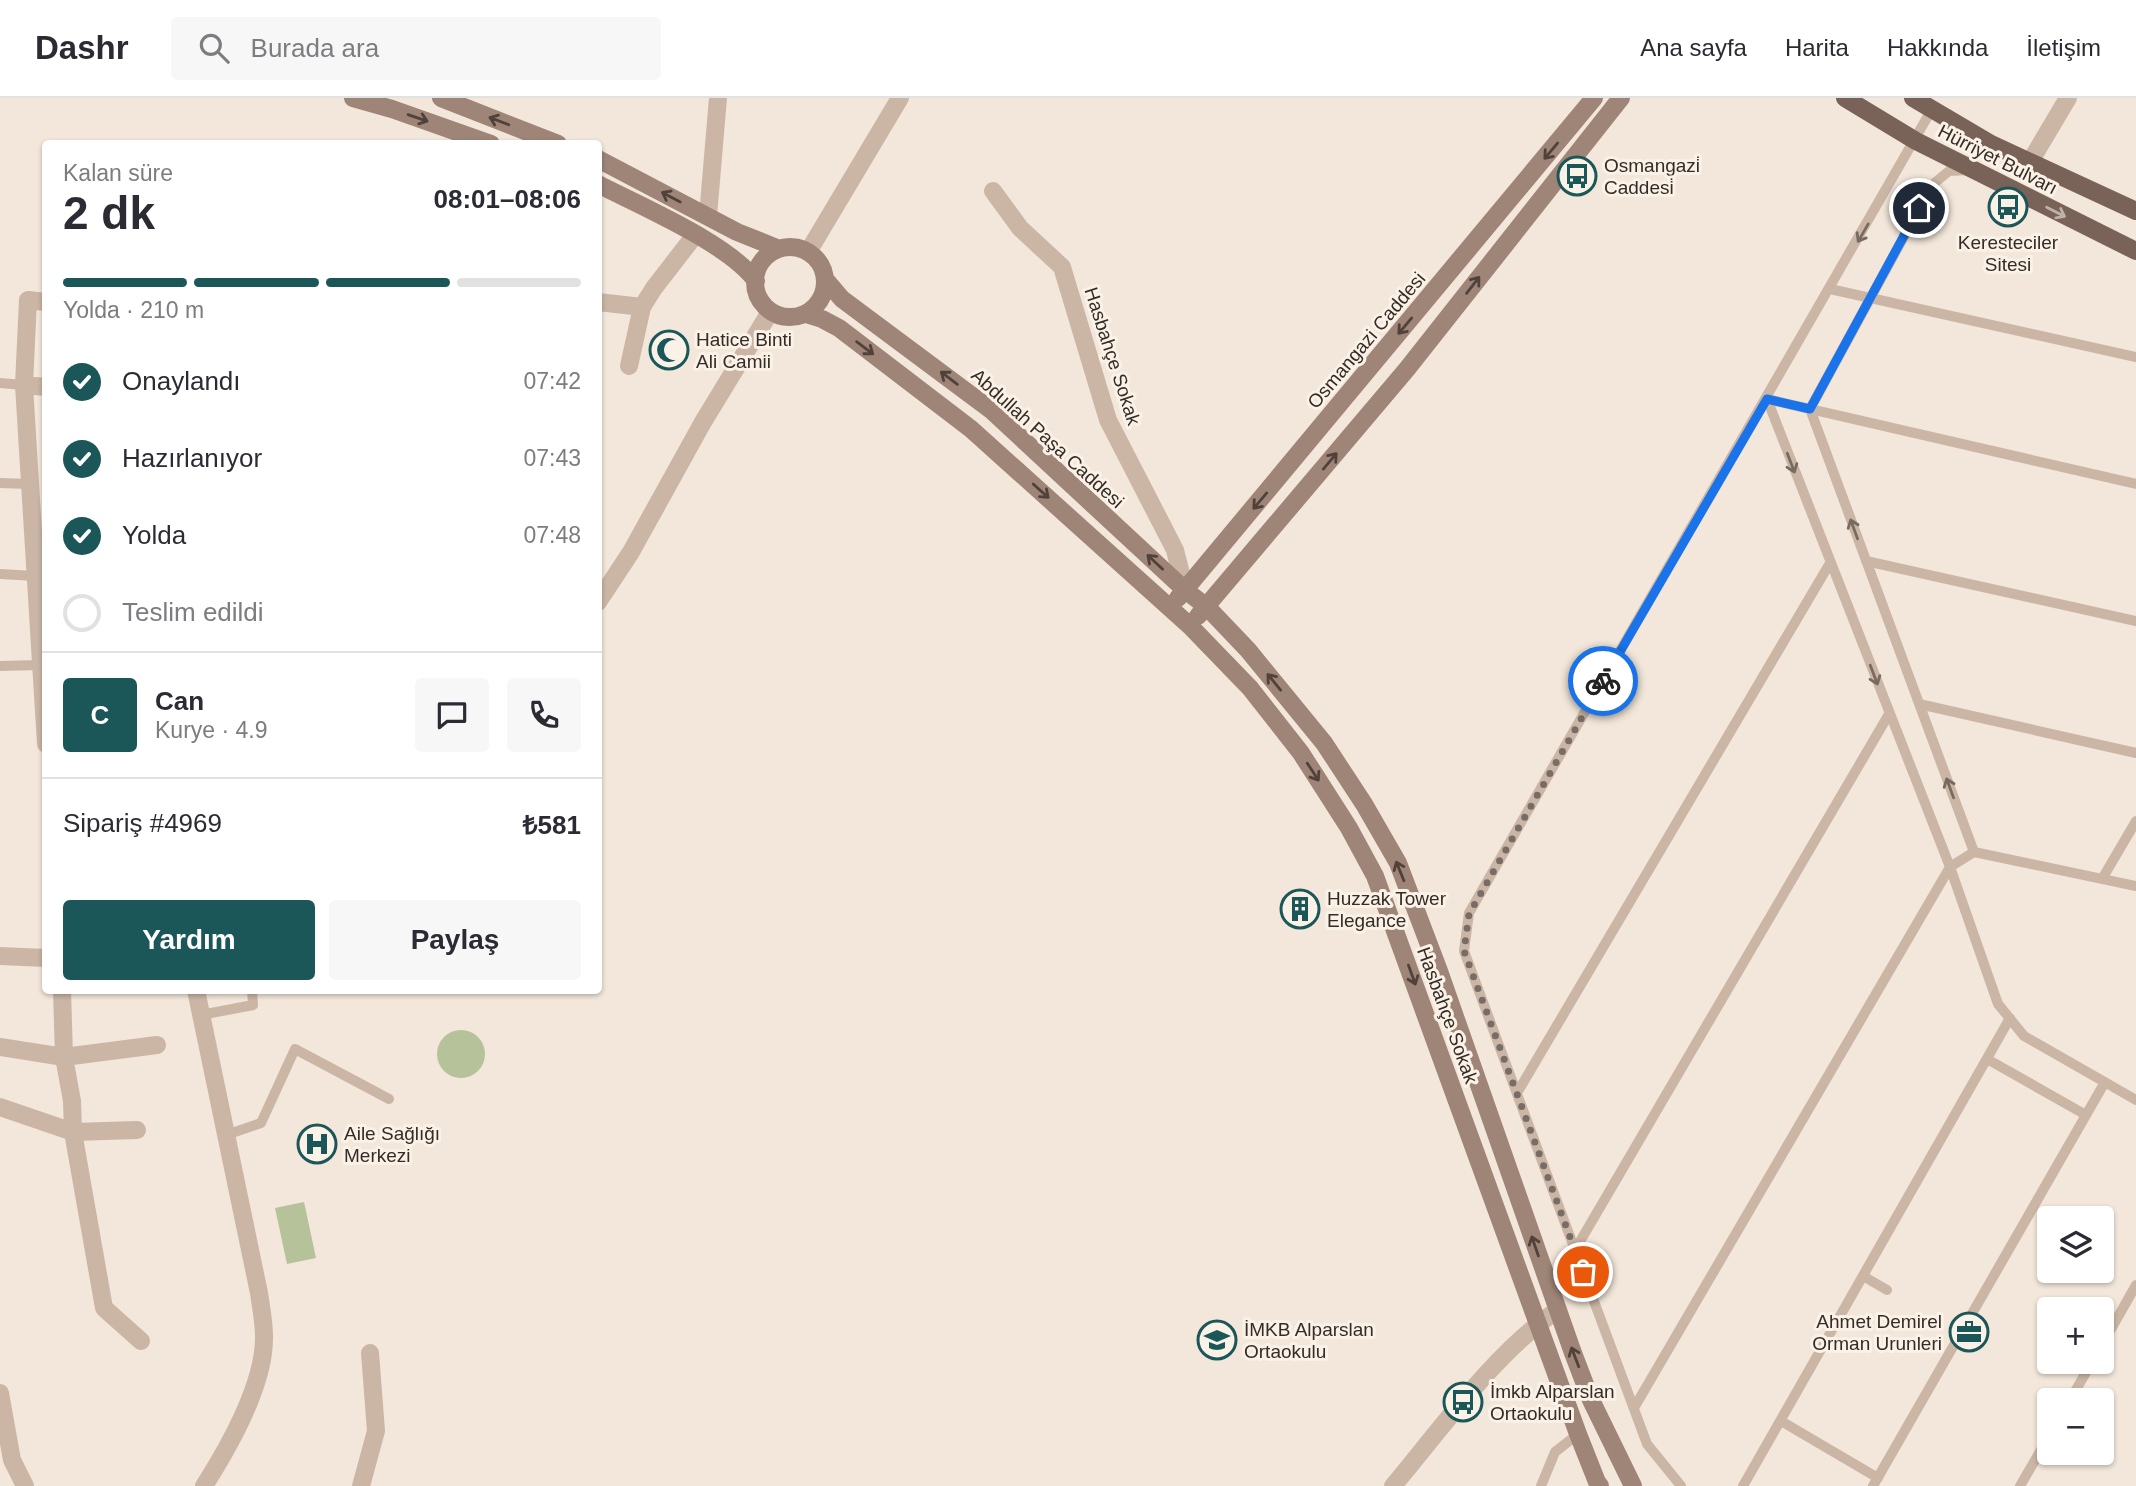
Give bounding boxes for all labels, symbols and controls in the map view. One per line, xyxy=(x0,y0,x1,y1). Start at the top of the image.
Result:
search box xyxy=(171,17,661,80)
text: Dashr xyxy=(35,29,129,66)
icon: search xyxy=(195,29,233,67)
text: Burada ara xyxy=(251,33,379,63)
text: Ana sayfa xyxy=(1640,34,1747,61)
text: Harita xyxy=(1785,34,1849,61)
text: Hakkında xyxy=(1887,34,1988,61)
text: İletişim xyxy=(2026,34,2101,61)
one-way arrow xyxy=(407,113,429,125)
one-way arrow xyxy=(489,113,511,126)
street label: Hürriyet Bulvarı xyxy=(1935,120,2061,199)
one-way arrow xyxy=(1543,141,1558,159)
bus stop icon: Osmangazi̇ Caddesi̇ xyxy=(1556,155,1598,197)
place label: Osmangazi̇ Caddesi̇ xyxy=(1604,155,1700,198)
text: Kalan süre xyxy=(63,160,173,186)
pin xyxy=(1889,178,1949,238)
text: 08:01–08:06 xyxy=(434,184,581,214)
bus stop icon: Keresteciler Sitesi xyxy=(1987,186,2029,228)
text: 2 dk xyxy=(63,187,155,239)
one-way arrow xyxy=(662,189,682,203)
icon: home xyxy=(1900,189,1938,227)
one-way arrow xyxy=(2045,206,2066,220)
one-way arrow xyxy=(1856,222,1870,242)
place label: Keresteciler Sitesi xyxy=(1958,232,2059,275)
street label: Osmangazi Caddesi xyxy=(1303,268,1429,413)
one-way arrow xyxy=(1466,276,1481,295)
street label: Hasbahçe Sokak xyxy=(1080,285,1145,428)
text: Yolda · 210 m xyxy=(63,297,204,323)
one-way arrow xyxy=(1397,316,1413,334)
mosque icon: Hatice Binti Ali Camii xyxy=(648,329,690,371)
place label: Hatice Binti Ali Camii xyxy=(696,329,792,372)
one-way arrow xyxy=(855,340,873,355)
icon: check xyxy=(63,363,101,401)
street label: Abdullah Paşa Caddesi xyxy=(967,364,1128,512)
text: Onaylandı xyxy=(122,366,241,396)
text: 07:42 xyxy=(523,368,581,394)
one-way arrow xyxy=(940,371,959,386)
icon: check xyxy=(63,440,101,478)
text: Hazırlanıyor xyxy=(122,443,262,473)
text: 07:43 xyxy=(523,445,581,471)
one-way arrow xyxy=(1786,451,1799,473)
one-way arrow xyxy=(1322,453,1338,471)
one-way arrow xyxy=(1032,483,1050,499)
one-way arrow xyxy=(1253,492,1268,510)
icon: check xyxy=(63,517,101,555)
one-way arrow xyxy=(1847,518,1859,540)
text: Yolda xyxy=(122,520,186,550)
text: 07:48 xyxy=(523,522,581,548)
one-way arrow xyxy=(1147,554,1164,571)
text: Teslim edildi xyxy=(122,597,264,627)
courier xyxy=(1568,646,1638,716)
icon: bike xyxy=(1584,662,1622,700)
one-way arrow xyxy=(1869,663,1882,685)
one-way arrow xyxy=(1267,673,1282,691)
button: chat xyxy=(415,678,489,752)
button: phone xyxy=(507,678,581,752)
text: Can xyxy=(155,686,204,716)
text: C xyxy=(91,700,109,730)
text: Kurye · 4.9 xyxy=(155,717,268,743)
one-way arrow xyxy=(1306,761,1320,781)
one-way arrow xyxy=(1943,777,1955,799)
text: Sipariş #4969 xyxy=(63,808,222,838)
text: ₺581 xyxy=(523,810,581,840)
one-way arrow xyxy=(1393,860,1406,882)
building icon: Huzzak Tower Elegance xyxy=(1279,888,1321,930)
place label: Huzzak Tower Elegance xyxy=(1327,888,1447,931)
button: Yardım xyxy=(63,900,315,980)
button: Paylaş xyxy=(329,900,581,980)
street label: Hasbahçe Sokak xyxy=(1413,944,1482,1087)
one-way arrow xyxy=(1406,964,1419,986)
hospital icon: Aile Sağlığı Merkezi xyxy=(296,1123,338,1165)
place label: Aile Sağlığı Merkezi xyxy=(344,1123,440,1166)
map controls xyxy=(2037,1206,2114,1465)
button: layers xyxy=(2037,1206,2114,1283)
one-way arrow xyxy=(1528,1235,1541,1257)
pin xyxy=(1553,1242,1613,1302)
icon: bag xyxy=(1564,1253,1602,1291)
button: + xyxy=(2037,1297,2114,1374)
place label: Ahmet Demirel Orman Urunleri xyxy=(1812,1311,1942,1354)
office icon: Ahmet Demirel Orman Urunleri xyxy=(1948,1311,1990,1353)
school or university icon: İMKB Alparslan Ortaokulu xyxy=(1196,1319,1238,1361)
place label: İMKB Alparslan Ortaokulu xyxy=(1244,1319,1374,1362)
one-way arrow xyxy=(1567,1347,1580,1369)
bus stop icon: İmkb Alparslan Ortaokulu xyxy=(1442,1381,1484,1423)
place label: İmkb Alparslan Ortaokulu xyxy=(1490,1381,1615,1424)
button: − xyxy=(2037,1388,2114,1465)

